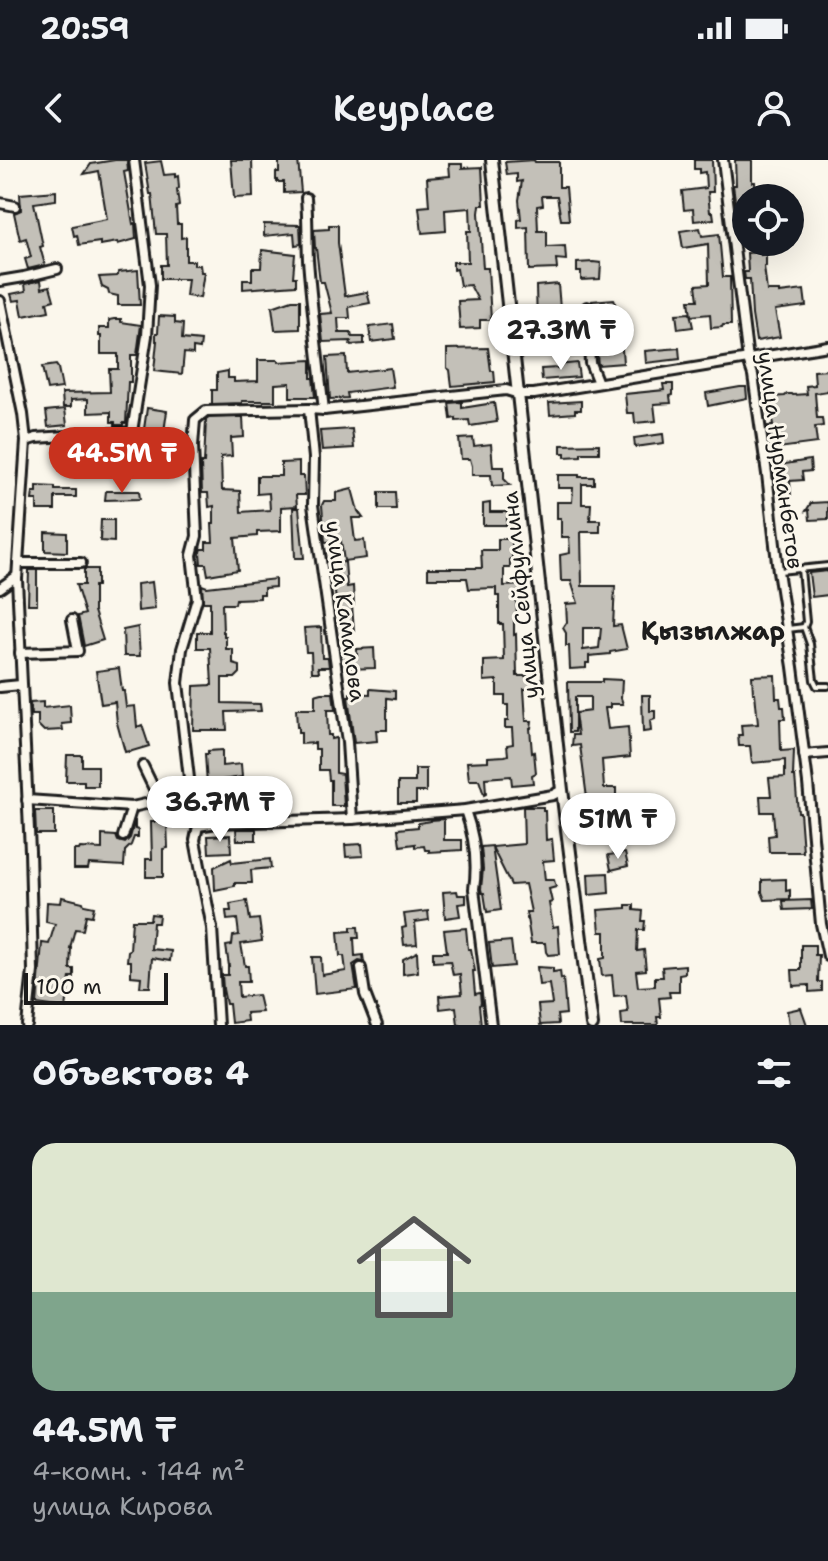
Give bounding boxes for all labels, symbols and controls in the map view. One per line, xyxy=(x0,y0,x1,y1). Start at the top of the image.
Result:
text: 20:59 xyxy=(40,8,130,49)
text: Keyplace xyxy=(333,84,495,133)
icon: back xyxy=(32,86,76,130)
icon: person xyxy=(752,86,796,130)
map controls xyxy=(732,184,804,256)
button: locate xyxy=(732,184,804,256)
pin: 27.3M ₸ xyxy=(487,304,635,372)
text: 27.3M ₸ xyxy=(506,312,616,347)
street label: улица Нурманбетов xyxy=(751,349,810,571)
pin: 44.5M ₸ xyxy=(48,427,196,495)
text: 44.5M ₸ xyxy=(67,435,177,470)
street label: улица Сейфуллина xyxy=(495,489,546,700)
street label: улица Камалова xyxy=(318,518,373,704)
district label: Қызылжар xyxy=(641,613,785,648)
pin: 36.7M ₸ xyxy=(146,776,294,844)
text: 36.7M ₸ xyxy=(165,784,275,819)
pin: 51M ₸ xyxy=(562,793,674,861)
text: 51M ₸ xyxy=(579,801,657,836)
scale bar xyxy=(24,969,168,1005)
text: 100 m xyxy=(36,972,102,1001)
text: Объектов: 4 xyxy=(32,1050,249,1096)
icon: filters xyxy=(752,1051,796,1095)
icon: home xyxy=(342,1195,486,1339)
text: 44.5M ₸ xyxy=(32,1407,176,1453)
text: 4-комн. · 144 m² xyxy=(32,1453,245,1488)
text: улица Кирова xyxy=(32,1488,212,1523)

